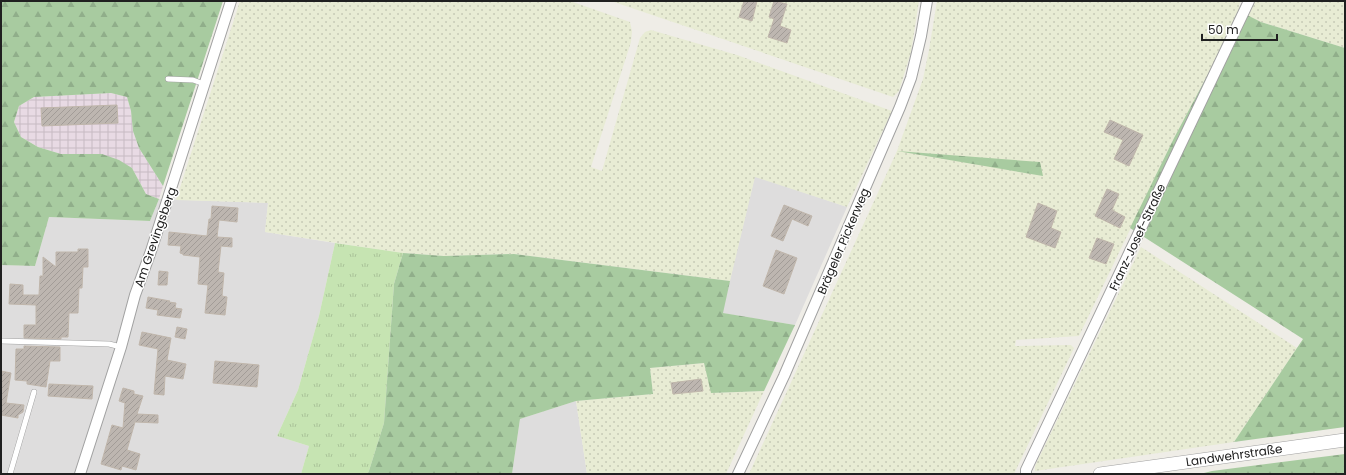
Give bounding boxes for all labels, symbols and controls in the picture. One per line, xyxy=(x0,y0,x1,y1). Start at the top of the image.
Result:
scale bar xyxy=(1202,16,1277,42)
text: 50 m xyxy=(1208,21,1239,38)
street label: Franz-Josef-Straße xyxy=(1105,181,1169,293)
street label: Am Grevingsberg xyxy=(130,185,180,289)
street label: Brägeler Pickerweg xyxy=(813,185,873,297)
street label: Landwehrstraße xyxy=(1185,440,1283,470)

